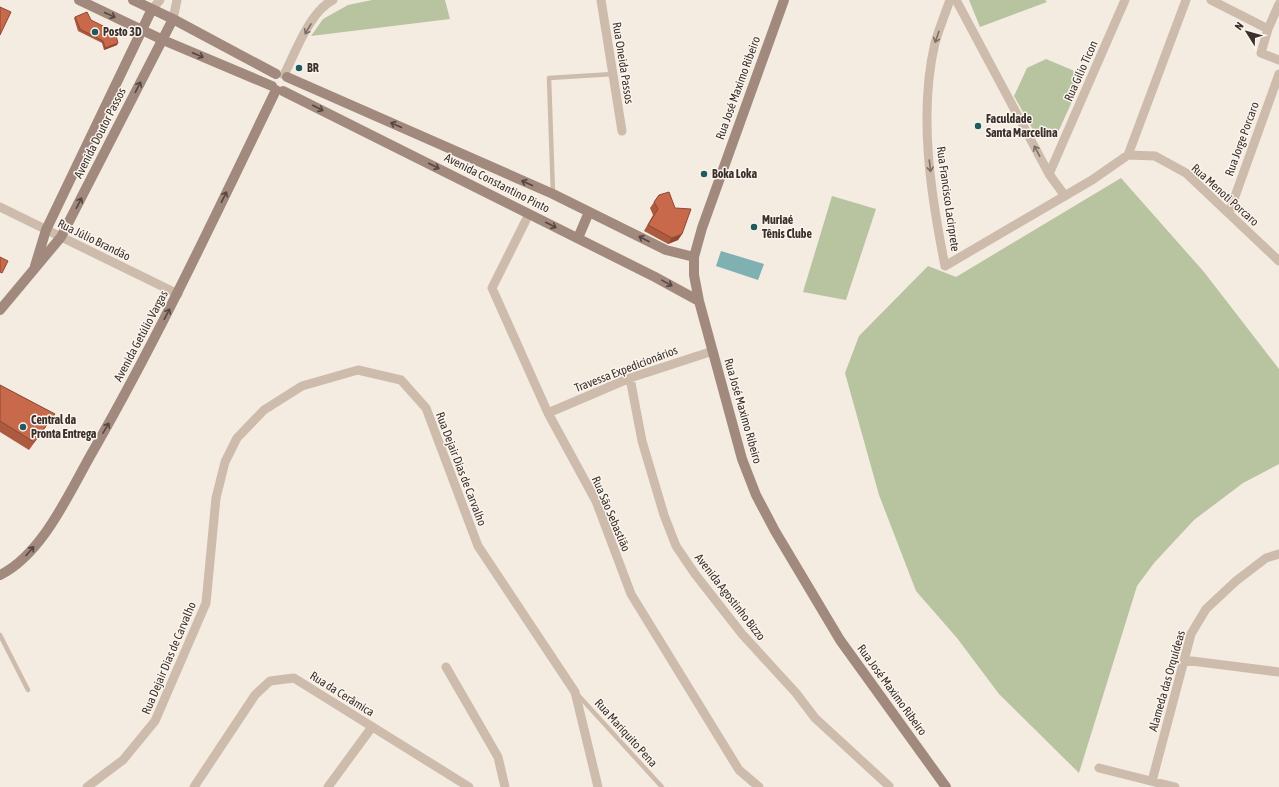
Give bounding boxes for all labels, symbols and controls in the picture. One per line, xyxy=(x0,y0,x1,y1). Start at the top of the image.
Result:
one-way arrow xyxy=(104,12,116,19)
north arrow xyxy=(1227,12,1267,52)
text: N xyxy=(1232,20,1246,32)
street label: Rua Oneida Passos xyxy=(610,21,636,105)
one-way arrow xyxy=(303,23,311,35)
place label: Posto 3D xyxy=(103,25,142,39)
marker: Posto 3D xyxy=(90,27,100,37)
one-way arrow xyxy=(933,30,941,42)
street label: Rua José Maximo Ribeiro xyxy=(713,34,763,142)
street label: Rua Gilio Ticon xyxy=(1061,38,1101,104)
one-way arrow xyxy=(192,52,204,59)
place label: BR xyxy=(307,61,319,75)
marker: BR xyxy=(294,63,304,73)
one-way arrow xyxy=(135,81,143,93)
street label: Avenida Doutor Passos xyxy=(71,85,129,181)
street label: Rua Jorge Porcaro xyxy=(1222,100,1262,178)
one-way arrow xyxy=(312,105,324,112)
place label: Faculdade Santa Marcelina xyxy=(986,112,1058,140)
one-way arrow xyxy=(390,121,402,128)
marker: Faculdade Santa Marcelina xyxy=(973,121,983,131)
one-way arrow xyxy=(1033,145,1040,157)
street label: Rua Francisco Lacirprete xyxy=(934,146,962,252)
street label: Avenida Constantino Pinto xyxy=(442,150,552,216)
one-way arrow xyxy=(927,159,934,172)
street label: Rua Menoti Porcaro xyxy=(1188,161,1262,229)
one-way arrow xyxy=(428,163,440,170)
place label: Boka Loka xyxy=(712,167,757,181)
marker: Boka Loka xyxy=(699,169,709,179)
one-way arrow xyxy=(522,179,534,186)
one-way arrow xyxy=(221,192,228,204)
one-way arrow xyxy=(76,197,83,209)
place label: Muriaé Tênis Clube xyxy=(762,213,813,241)
street label: Rua Júlio Brandão xyxy=(55,216,133,264)
one-way arrow xyxy=(544,221,556,229)
marker: Muriaé Tênis Clube xyxy=(749,222,759,232)
one-way arrow xyxy=(639,235,651,242)
one-way arrow xyxy=(660,280,672,287)
street label: Avenida Getúlio Vargas xyxy=(111,288,171,384)
one-way arrow xyxy=(164,308,172,320)
street label: Travessa Expedicionários xyxy=(572,343,680,395)
street label: Rua José Maximo Ribeiro xyxy=(721,357,765,466)
street label: Rua Dejair Dias de Carvalho xyxy=(433,410,489,528)
place label: Central da Pronta Entrega xyxy=(31,413,97,441)
marker: Central da Pronta Entrega xyxy=(18,422,28,432)
one-way arrow xyxy=(102,422,110,434)
street label: Rua São Sebastião xyxy=(589,474,633,554)
one-way arrow xyxy=(26,545,35,556)
street label: Avenida Agostinho Bizzo xyxy=(692,551,768,643)
street label: Rua Dejair Dias de Carvalho xyxy=(139,599,199,716)
street label: Alameda das Orquídeas xyxy=(1146,629,1188,733)
street label: Rua José Maximo Ribeiro xyxy=(854,642,930,738)
street label: Rua da Cerâmica xyxy=(307,669,377,719)
street label: Rua Mariquito Pena xyxy=(592,696,660,770)

